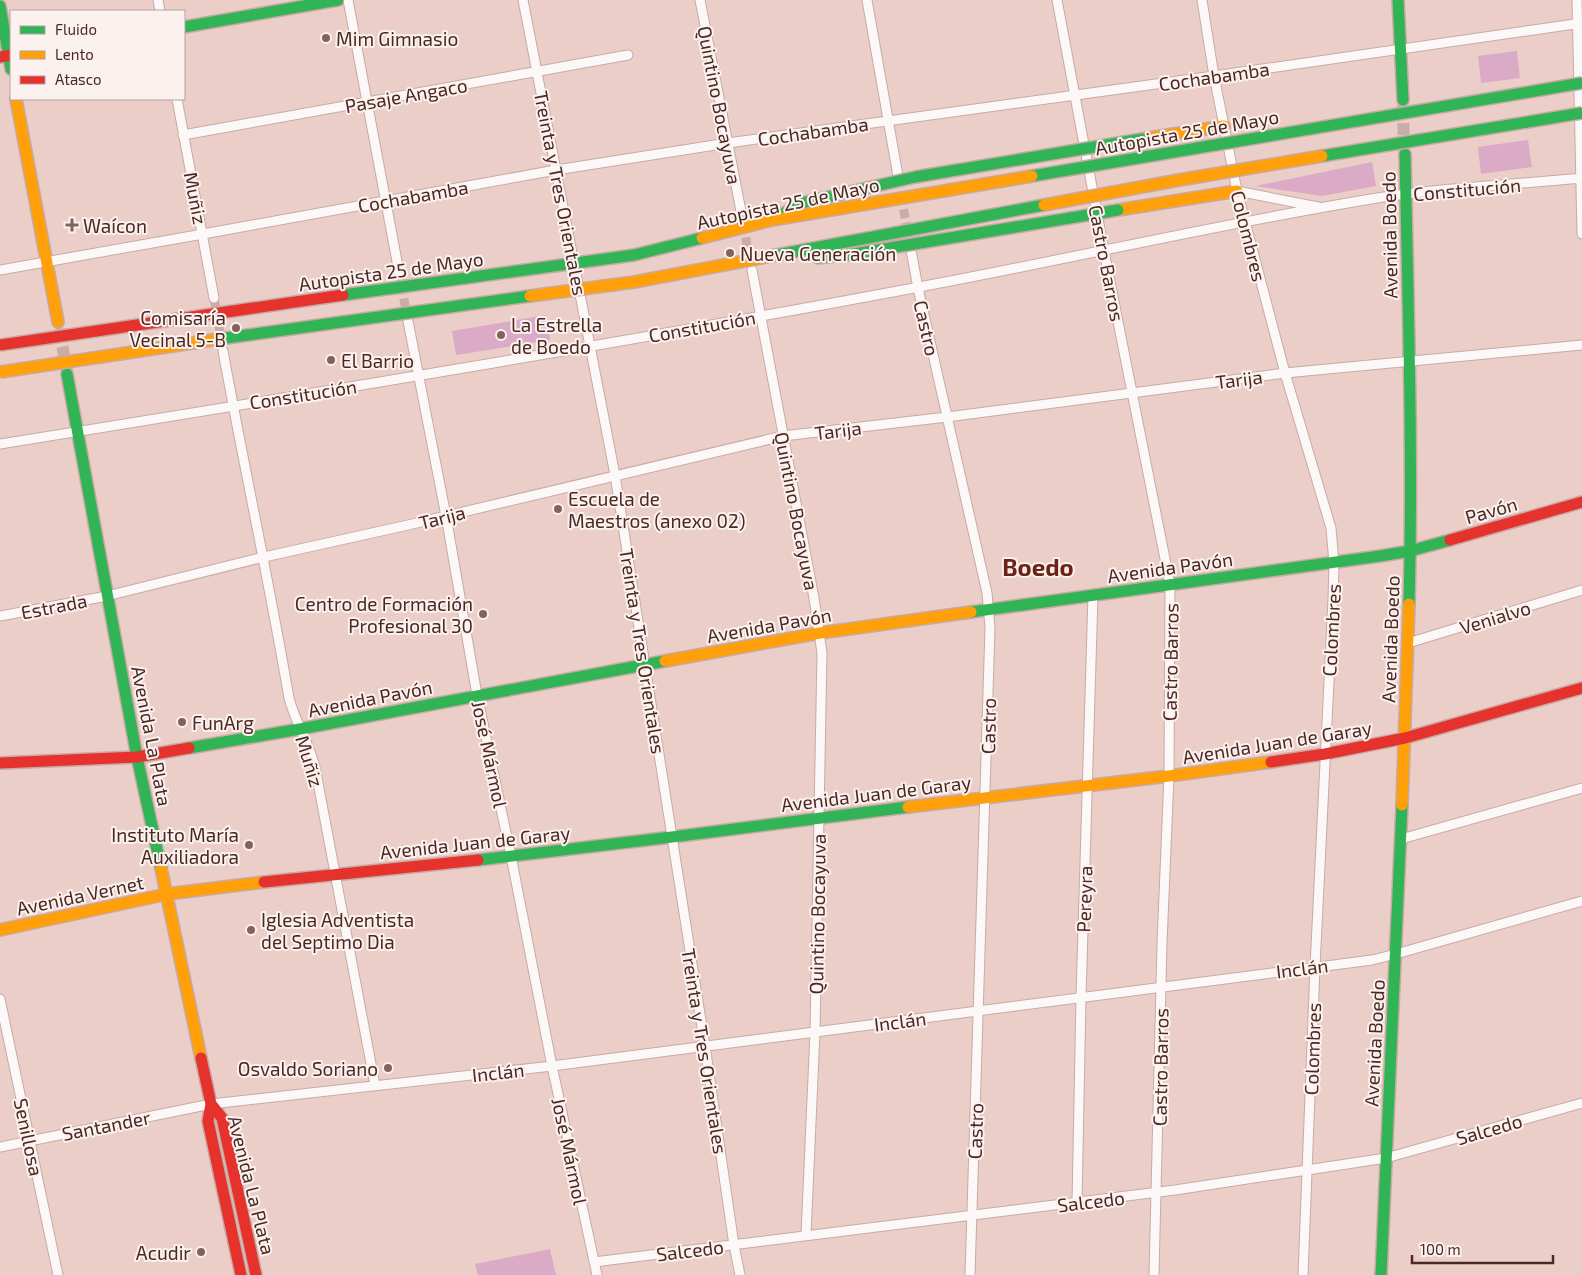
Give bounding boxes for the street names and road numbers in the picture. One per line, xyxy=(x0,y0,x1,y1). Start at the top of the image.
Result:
street label: Quintino Bocayuva xyxy=(693,24,747,186)
street label: Cochabamba xyxy=(1157,57,1271,95)
street label: Pasaje Angaco xyxy=(343,73,469,117)
street label: Treinta y Tres Orientales xyxy=(530,89,592,297)
street label: Autopista 25 de Mayo xyxy=(1093,105,1281,159)
street label: Cochabamba xyxy=(756,112,870,150)
street label: Muñiz xyxy=(180,170,212,226)
street label: Avenida Boedo xyxy=(1376,171,1402,299)
street label: Autopista 25 de Mayo xyxy=(695,172,881,234)
street label: Constitución xyxy=(1412,173,1522,205)
street label: Cochabamba xyxy=(356,175,470,217)
street label: Colombres xyxy=(1227,188,1271,284)
street label: Castro Barros xyxy=(1084,203,1130,323)
street label: Autopista 25 de Mayo xyxy=(297,247,485,295)
street label: Castro xyxy=(909,298,945,358)
street label: Constitución xyxy=(647,305,757,347)
street label: Tarija xyxy=(1214,365,1264,393)
street label: Constitución xyxy=(248,374,358,414)
street label: Tarija xyxy=(813,416,863,444)
street label: Quintino Bocayuva xyxy=(770,430,824,592)
street label: Pavón xyxy=(1462,492,1520,528)
street label: Tarija xyxy=(416,500,468,534)
street label: Treinta y Tres Orientales xyxy=(615,547,671,755)
street label: Avenida Pavón xyxy=(1106,547,1234,587)
street label: Avenida Boedo xyxy=(1376,575,1404,703)
street label: Colombres xyxy=(1317,583,1345,677)
street label: Estrada xyxy=(19,588,89,624)
street label: Venialvo xyxy=(1457,595,1533,639)
street label: Avenida Pavón xyxy=(705,603,833,647)
street label: Castro Barros xyxy=(1157,603,1183,721)
street label: Avenida La Plata xyxy=(127,664,177,808)
street label: Avenida Pavón xyxy=(306,675,434,721)
street label: José Mármol xyxy=(467,698,513,810)
street label: Castro xyxy=(976,698,1000,754)
street label: Avenida Juan de Garay xyxy=(1181,716,1373,768)
street label: Muñiz xyxy=(291,732,329,790)
street label: Avenida Juan de Garay xyxy=(780,770,972,816)
street label: Avenida Juan de Garay xyxy=(379,821,571,863)
street label: Quintino Bocayuva xyxy=(804,833,830,995)
street label: Pereyra xyxy=(1071,865,1097,933)
street label: Avenida Vernet xyxy=(14,870,146,920)
street label: Treinta y Tres Orientales xyxy=(677,947,733,1155)
street label: Inclán xyxy=(1275,953,1329,983)
street label: Avenida Boedo xyxy=(1359,979,1389,1107)
street label: Colombres xyxy=(1299,1002,1325,1096)
street label: Inclán xyxy=(873,1006,927,1036)
street label: Castro Barros xyxy=(1147,1008,1173,1126)
street label: Inclán xyxy=(471,1058,525,1086)
street label: José Mármol xyxy=(547,1095,593,1207)
street label: Senillosa xyxy=(10,1096,48,1178)
street label: Castro xyxy=(963,1102,987,1160)
street label: Santander xyxy=(60,1105,153,1145)
street label: Salcedo xyxy=(1453,1109,1525,1149)
street label: Avenida La Plata xyxy=(224,1113,280,1257)
street label: Salcedo xyxy=(1056,1185,1126,1217)
street label: Salcedo xyxy=(655,1234,725,1266)

